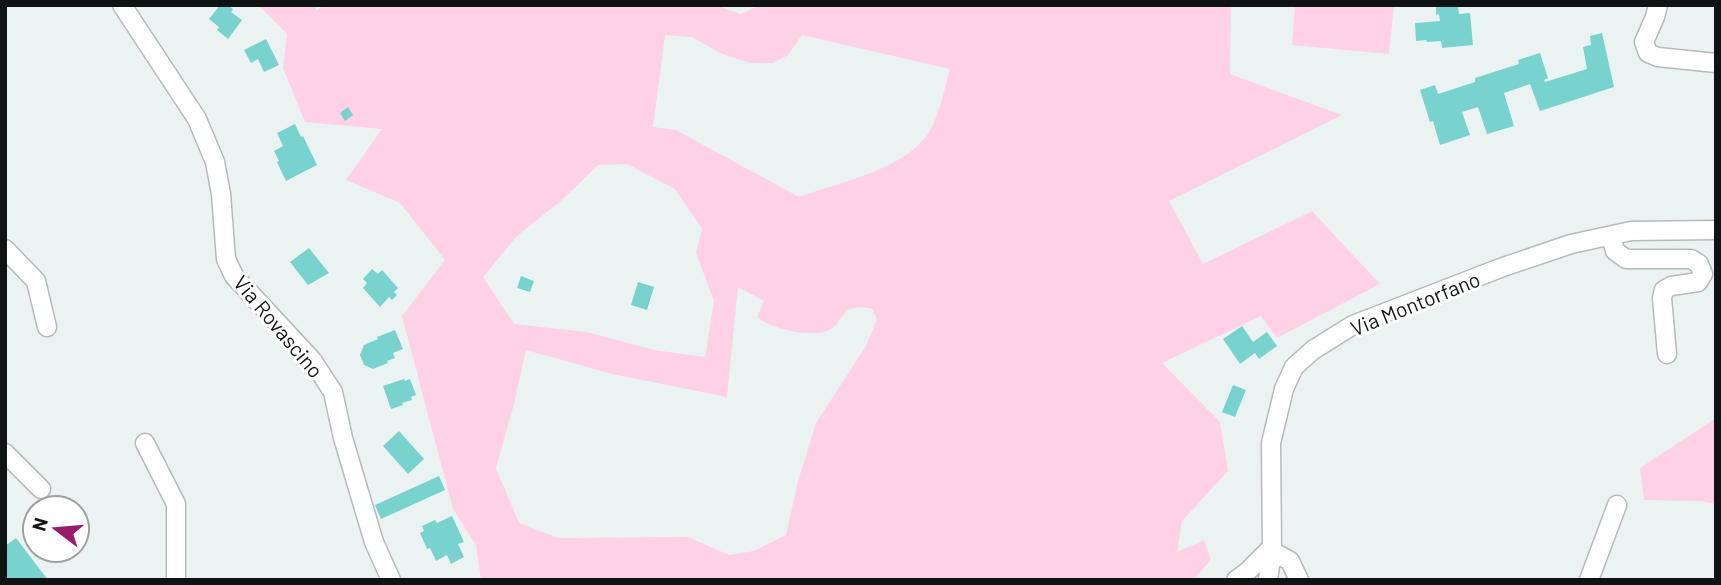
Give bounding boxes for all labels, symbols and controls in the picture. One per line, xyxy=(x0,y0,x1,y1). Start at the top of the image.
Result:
street label: Via Montorfano xyxy=(1347,266,1483,340)
street label: Via Rovascino xyxy=(229,270,329,382)
north arrow xyxy=(21,494,91,564)
text: N xyxy=(26,515,52,533)

